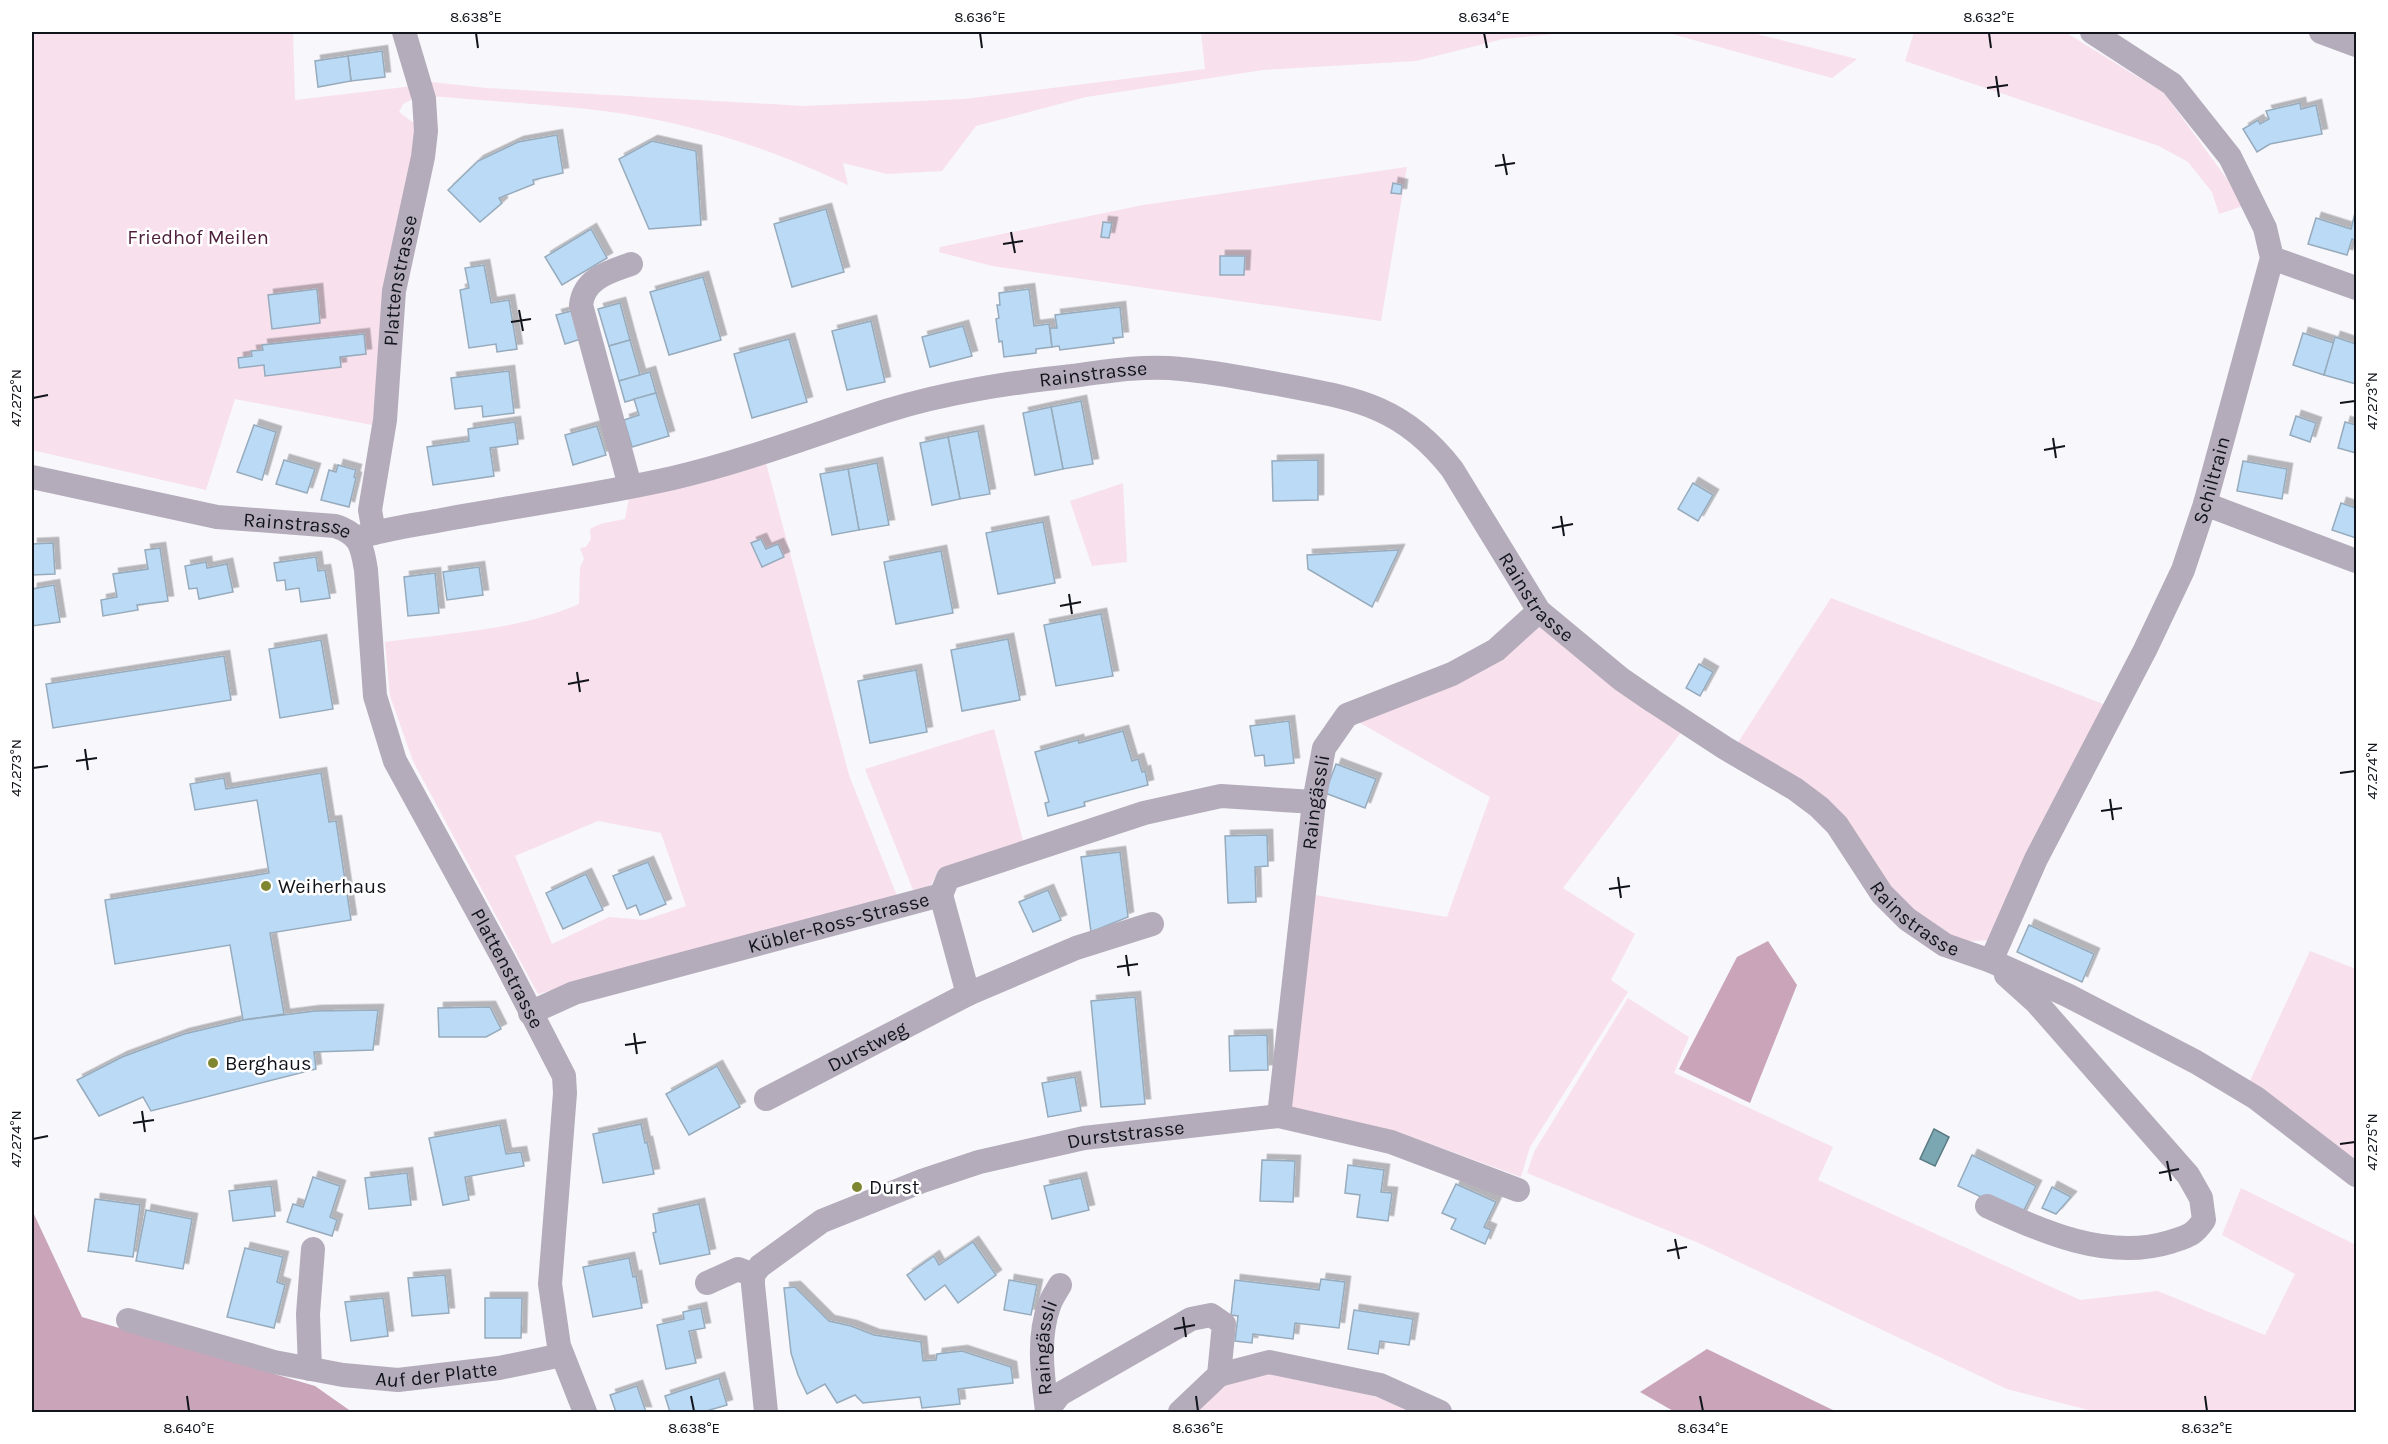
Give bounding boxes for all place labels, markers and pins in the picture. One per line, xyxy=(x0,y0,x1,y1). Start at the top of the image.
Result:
place label: Weiherhaus xyxy=(278,875,387,898)
marker: Weiherhaus xyxy=(259,879,273,893)
place label: Berghaus xyxy=(225,1052,312,1075)
marker: Berghaus xyxy=(206,1056,220,1070)
place label: Durst xyxy=(869,1176,920,1199)
marker: Durst xyxy=(850,1180,864,1194)

